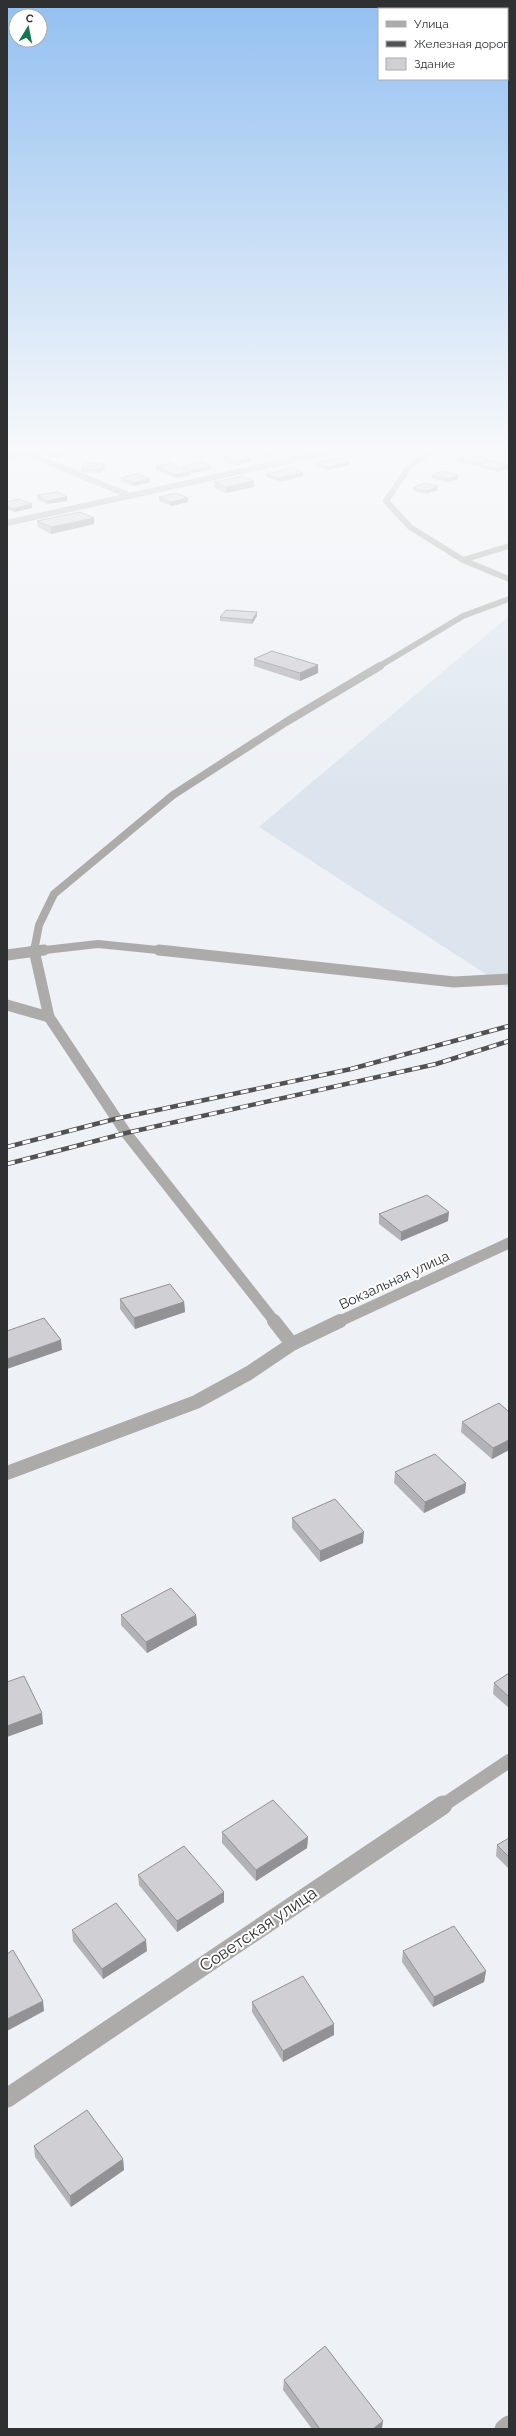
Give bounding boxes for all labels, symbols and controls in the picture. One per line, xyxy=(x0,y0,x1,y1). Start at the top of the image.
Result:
north arrow xyxy=(8,8,48,48)
legend xyxy=(378,8,508,80)
text: С xyxy=(25,12,35,26)
text: Улица xyxy=(414,17,449,31)
text: Железная дорога xyxy=(414,37,515,51)
text: Здание xyxy=(414,57,455,71)
street label: Вокзальная улица xyxy=(336,1247,452,1313)
street label: Советская улица xyxy=(196,1882,320,1976)

